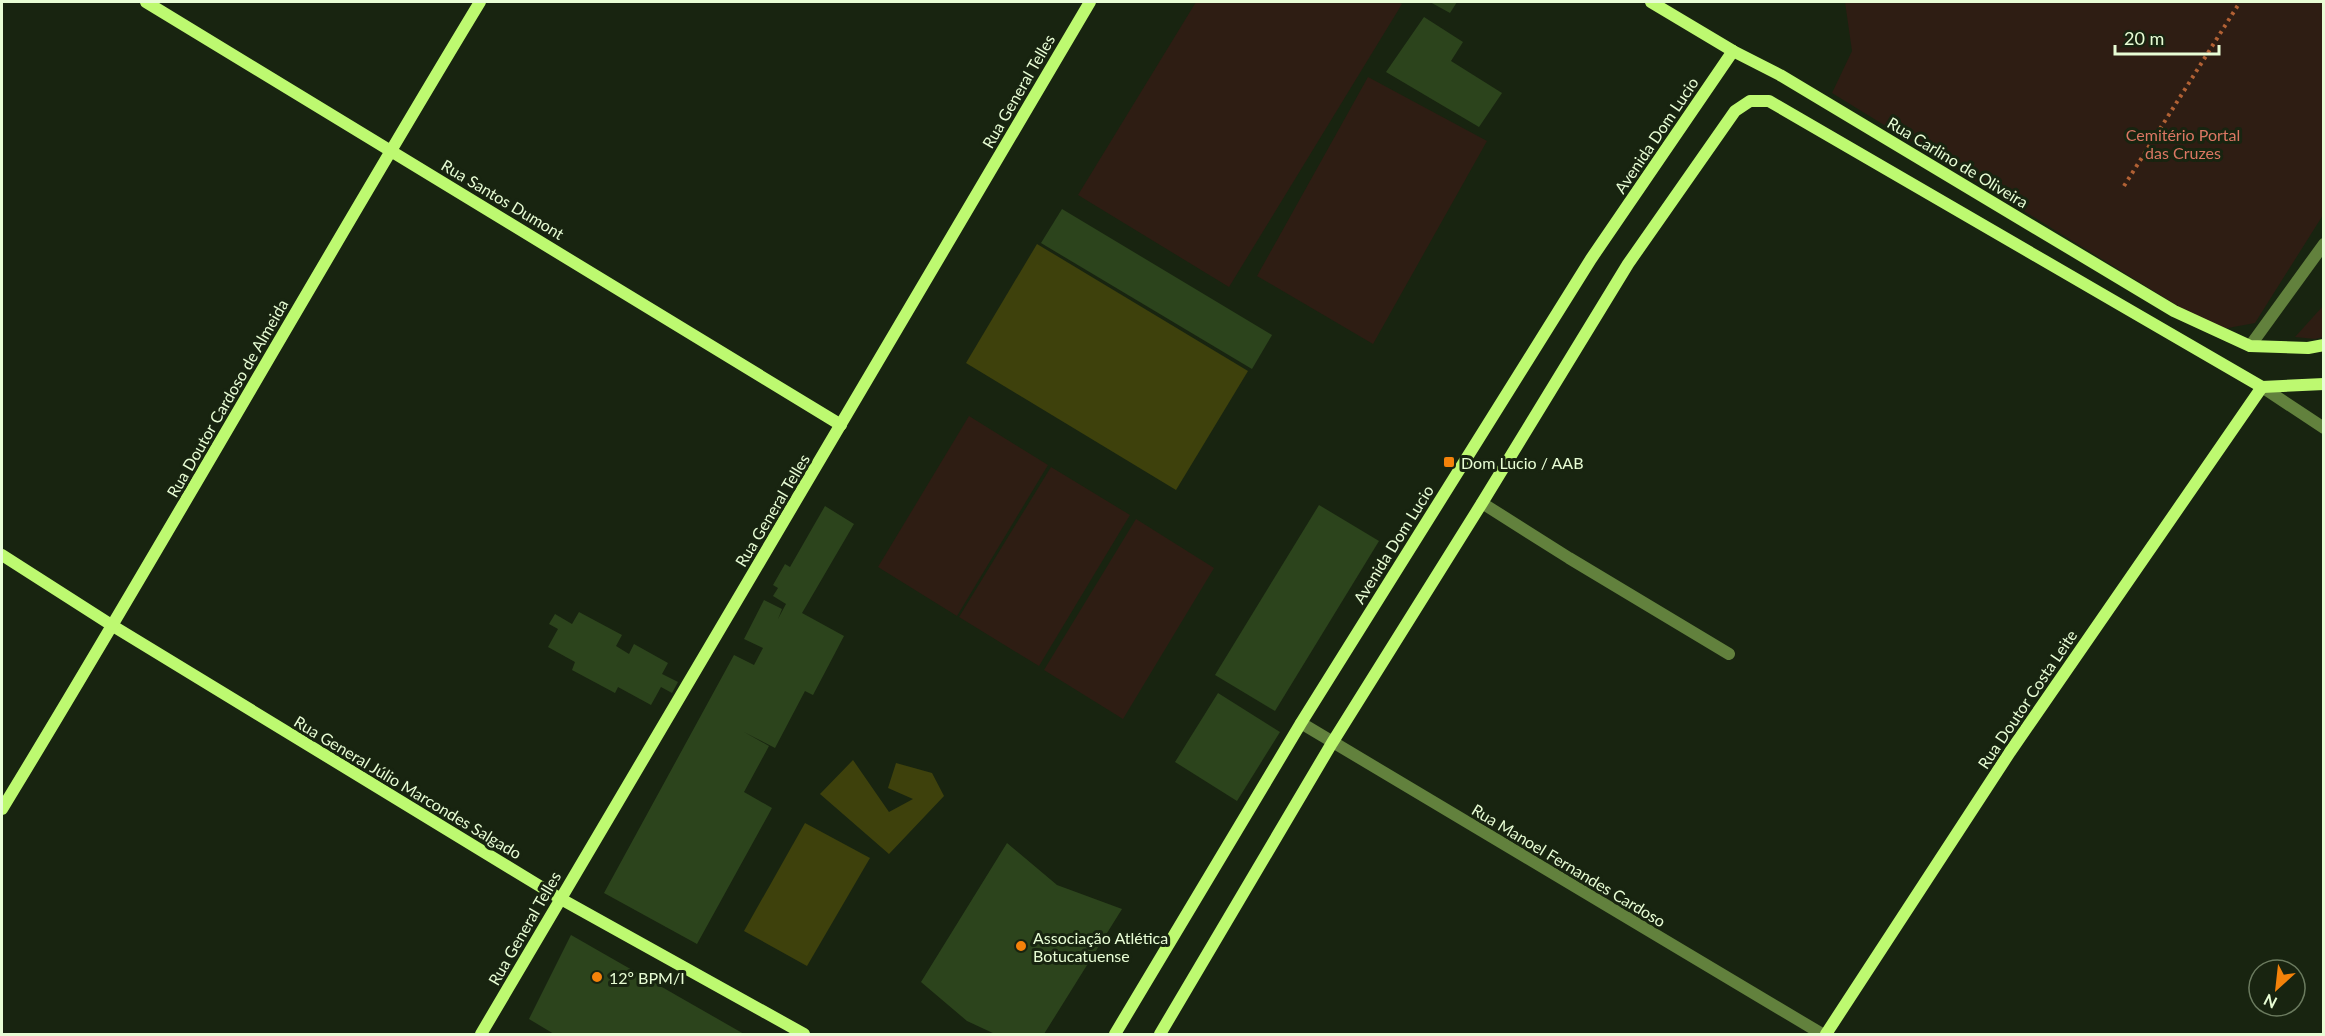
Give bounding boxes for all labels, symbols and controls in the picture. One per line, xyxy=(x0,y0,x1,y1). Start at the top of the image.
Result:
scale bar xyxy=(2115,18,2218,56)
text: 20 m xyxy=(2124,27,2164,49)
street label: Rua General Telles xyxy=(978,31,1058,151)
street label: Avenida Dom Lucio xyxy=(1610,73,1702,197)
street label: Rua Carlino de Oliveira xyxy=(1884,113,2032,211)
park label: Cemitério Portal das Cruzes xyxy=(2126,125,2240,162)
street label: Rua Santos Dumont xyxy=(438,155,568,243)
street label: Rua Doutor Cardoso de Almeida xyxy=(162,296,292,500)
street label: Rua General Telles xyxy=(731,450,813,570)
place label: Dom Lucio / AAB xyxy=(1461,453,1584,472)
marker: Dom Lucio / AAB xyxy=(1442,455,1456,469)
street label: Avenida Dom Lucio xyxy=(1349,481,1437,607)
street label: Rua Doutor Costa Leite xyxy=(1973,626,2081,772)
street label: Rua General Júlio Marcondes Salgado xyxy=(291,711,525,863)
street label: Rua Manoel Fernandes Cardoso xyxy=(1469,800,1669,930)
street label: Rua General Telles xyxy=(484,868,564,988)
place label: Associação Atlética Botucatuense xyxy=(1033,928,1168,965)
marker: Associação Atlética Botucatuense xyxy=(1014,939,1028,953)
north arrow xyxy=(2247,958,2307,1018)
place label: 12º BPM/I xyxy=(609,968,685,987)
marker: 12º BPM/I xyxy=(590,970,604,984)
text: N xyxy=(2260,991,2280,1013)

